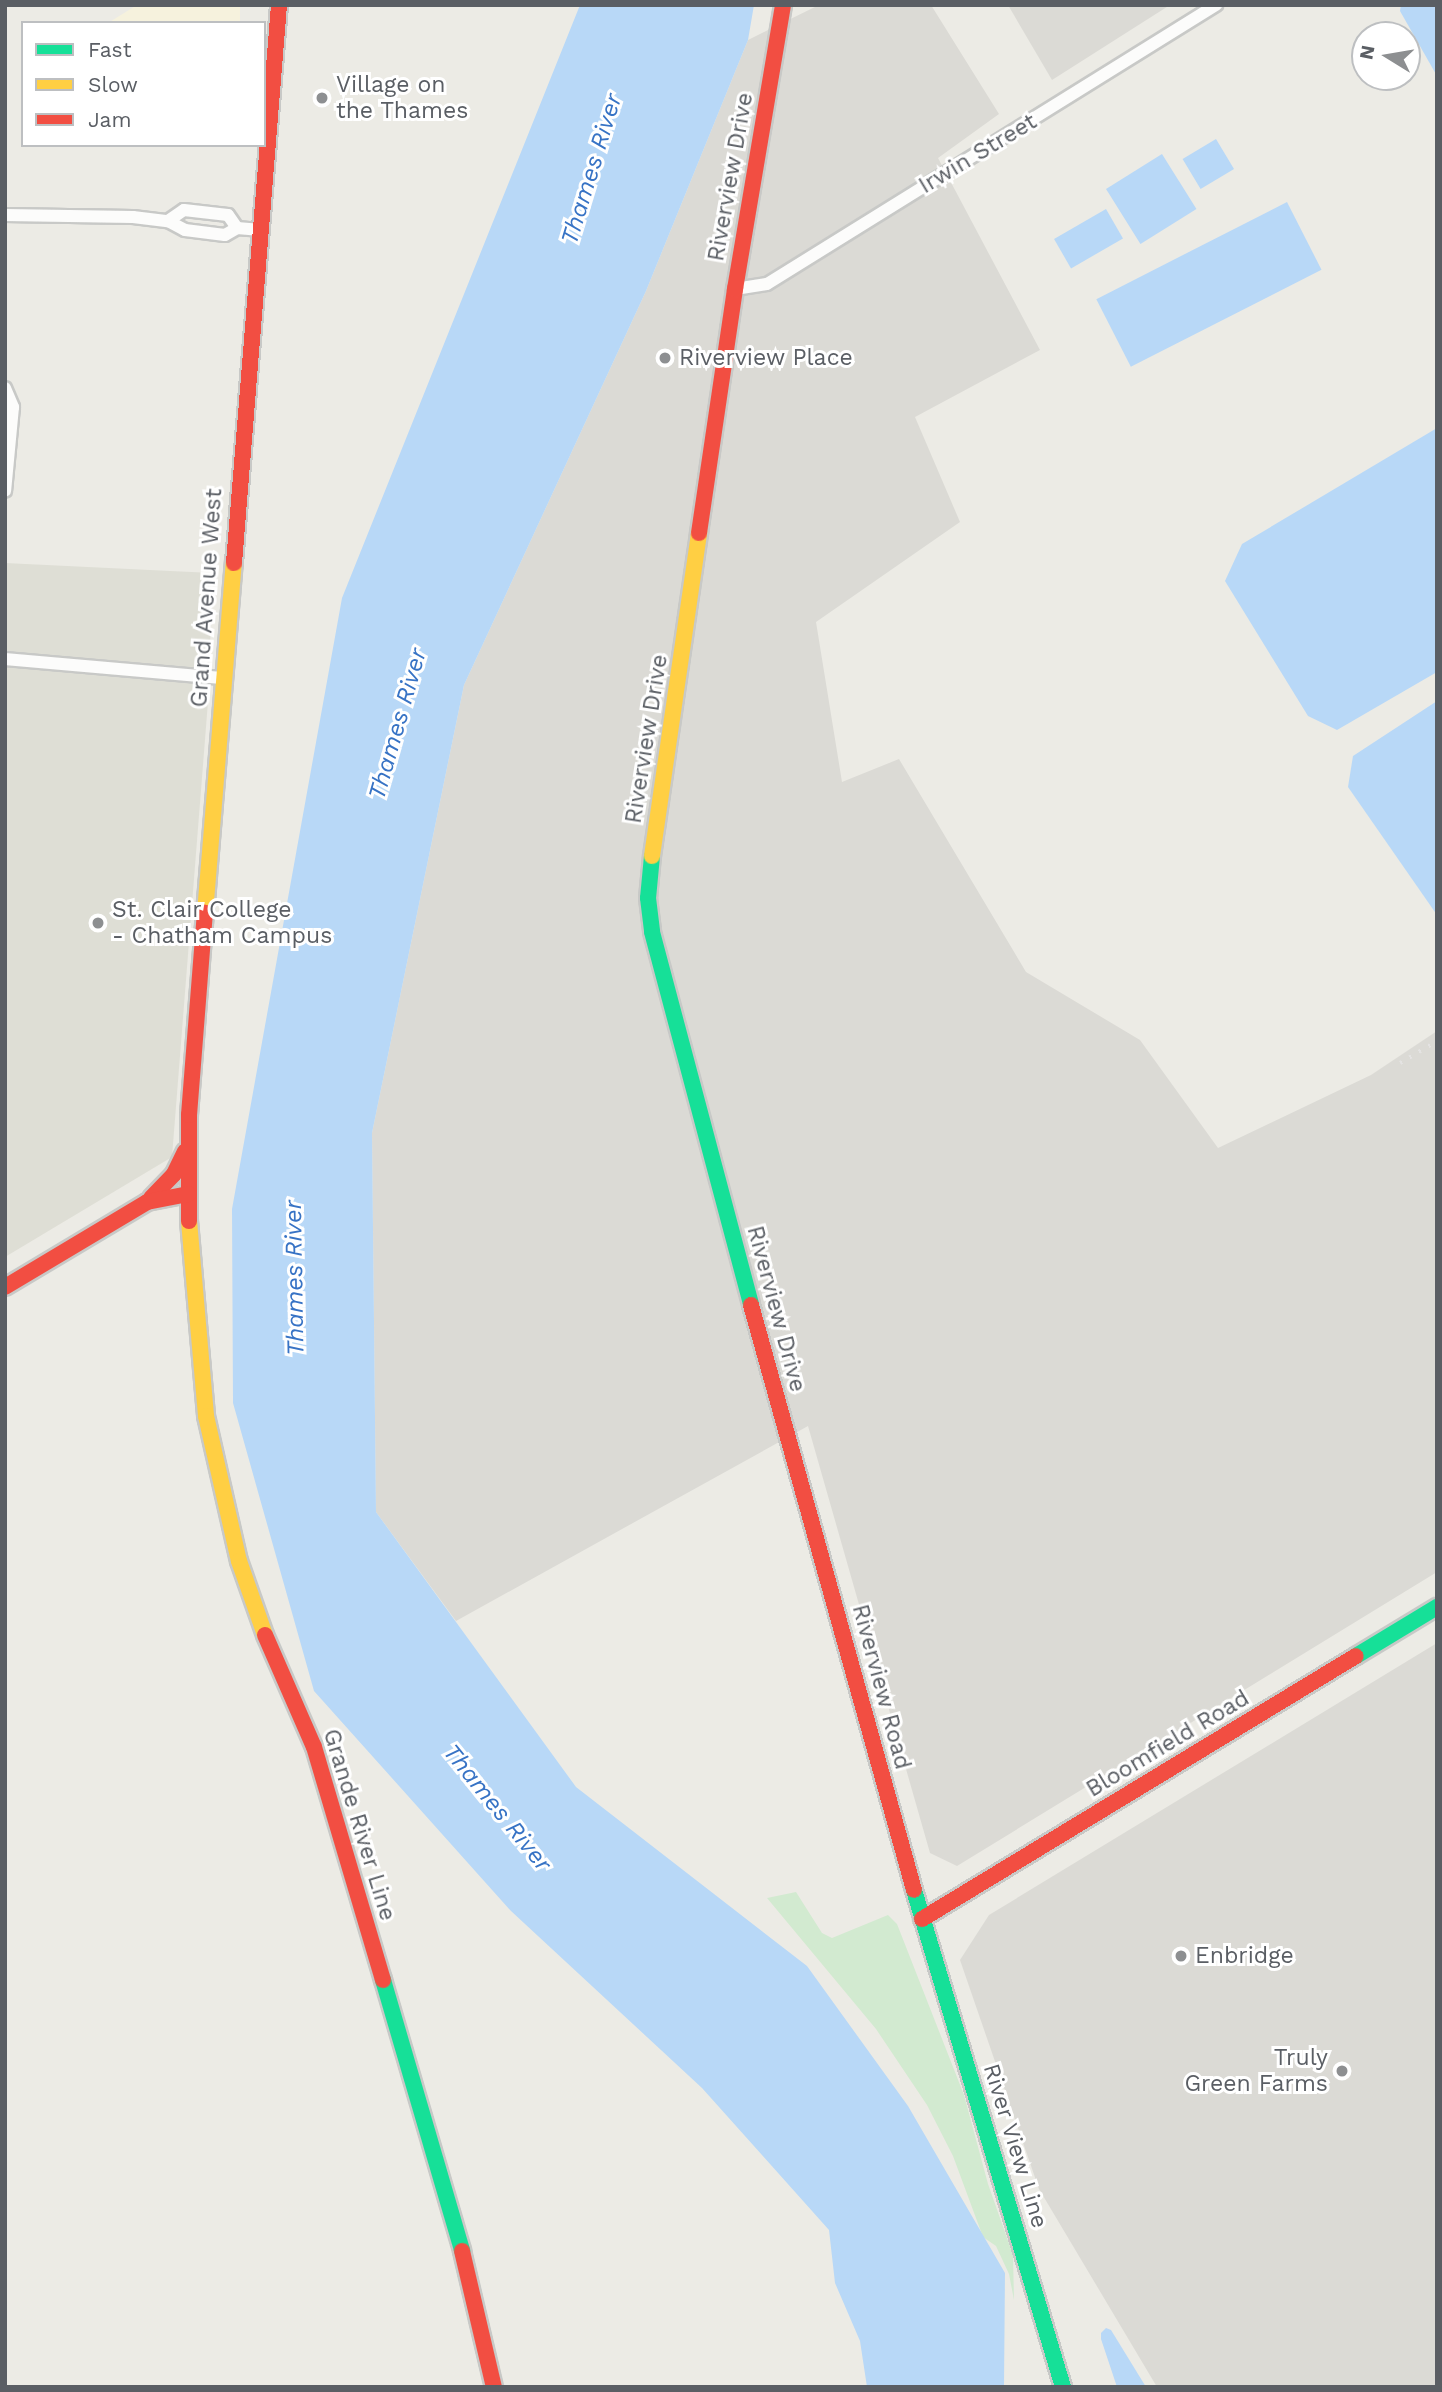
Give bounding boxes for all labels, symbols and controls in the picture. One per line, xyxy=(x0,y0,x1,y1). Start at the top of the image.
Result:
legend xyxy=(21,21,266,147)
north arrow xyxy=(1351,21,1421,91)
text: Fast xyxy=(88,37,132,62)
text: N xyxy=(1354,43,1379,61)
place label: Village on the Thames xyxy=(336,71,469,125)
text: Slow xyxy=(88,72,138,97)
marker: Village on the Thames xyxy=(314,90,330,106)
water label: Thames River xyxy=(555,90,629,248)
street label: Riverview Drive xyxy=(703,90,759,264)
text: Jam xyxy=(88,107,131,132)
street label: Irwin Street xyxy=(914,108,1042,200)
place label: Riverview Place xyxy=(679,344,853,372)
marker: Riverview Place xyxy=(657,350,673,366)
street label: Grand Avenue West xyxy=(186,487,228,709)
water label: Thames River xyxy=(363,645,433,803)
street label: Riverview Drive xyxy=(620,652,674,826)
place label: St. Clair College - Chatham Campus xyxy=(112,896,332,950)
marker: St. Clair College - Chatham Campus xyxy=(90,915,106,931)
water label: Thames River xyxy=(279,1200,311,1356)
street label: Riverview Drive xyxy=(741,1223,811,1395)
street label: Riverview Road xyxy=(846,1601,916,1773)
street label: Bloomfield Road xyxy=(1081,1684,1255,1804)
street label: Grande River Line xyxy=(317,1726,401,1924)
water label: Thames River xyxy=(437,1738,557,1878)
place label: Enbridge xyxy=(1195,1942,1294,1970)
marker: Enbridge xyxy=(1173,1948,1189,1964)
place label: Truly Green Farms xyxy=(1184,2044,1328,2098)
street label: River View Line xyxy=(977,2060,1053,2232)
marker: Truly Green Farms xyxy=(1334,2063,1350,2079)

